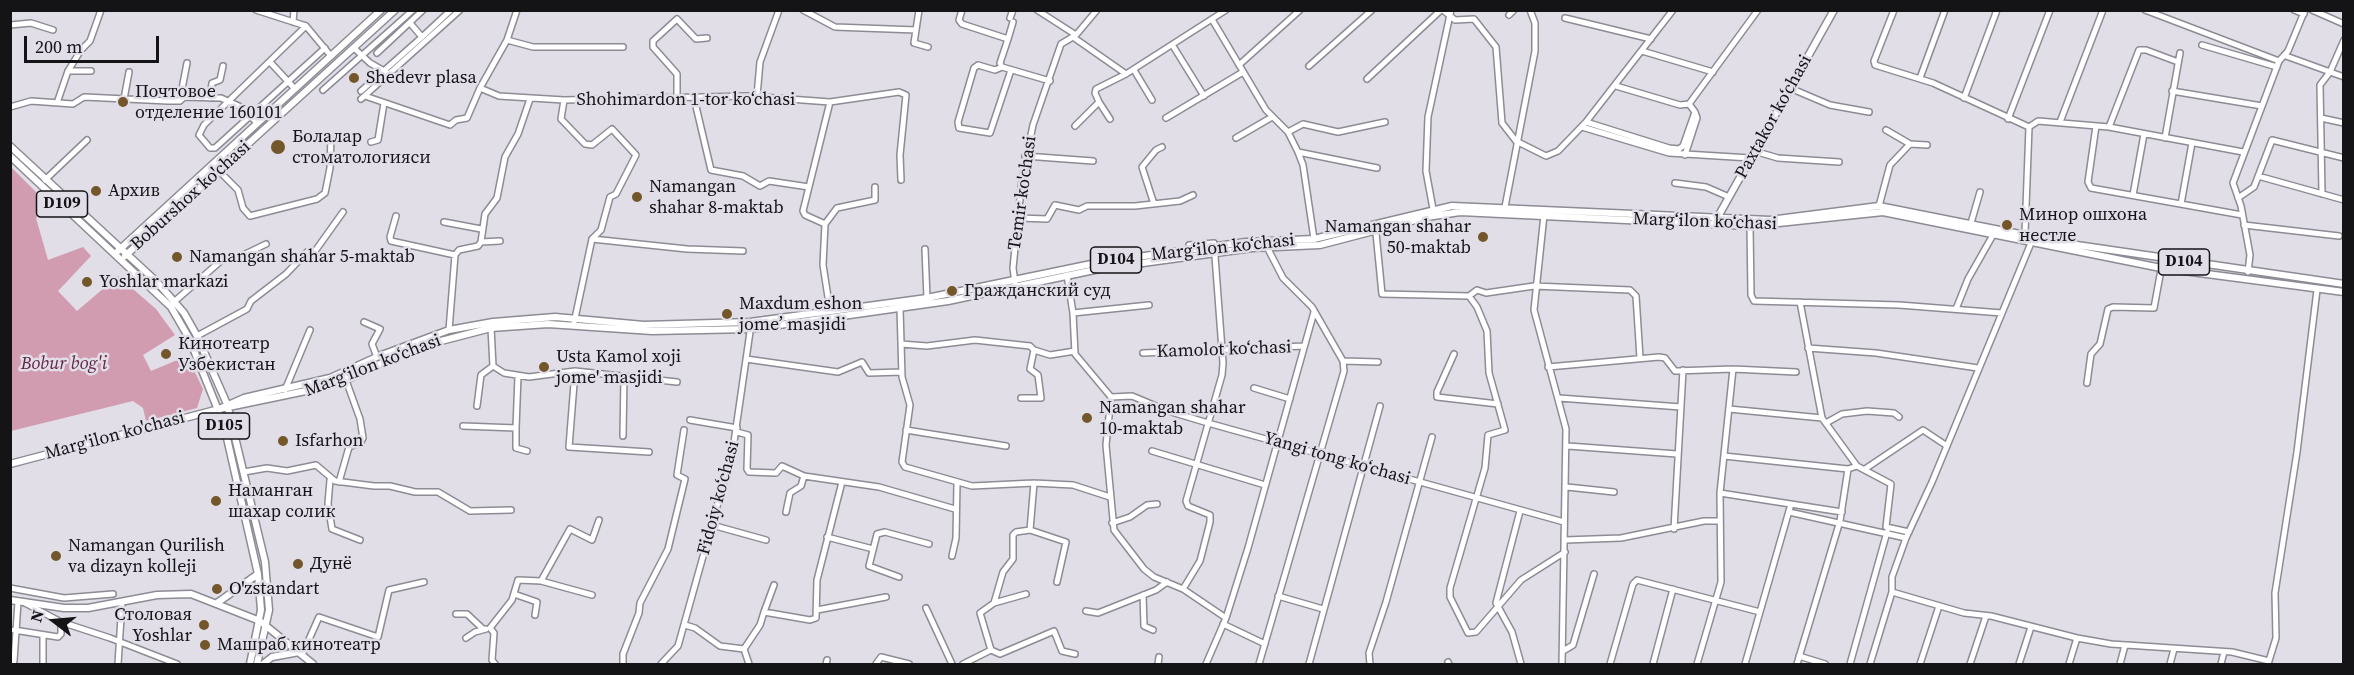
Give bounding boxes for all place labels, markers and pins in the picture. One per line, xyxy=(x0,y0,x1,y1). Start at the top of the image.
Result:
place label: Shedevr plasa xyxy=(366,67,477,89)
marker: Shedevr plasa xyxy=(347,71,361,85)
place label: Почтовое отделение 160101 xyxy=(135,81,282,124)
marker: Почтовое отделение 160101 xyxy=(116,95,130,109)
place label: Болалар стоматологияси xyxy=(292,126,431,168)
marker: Болалар стоматологияси xyxy=(269,138,287,156)
place label: Namangan shahar 8-maktab xyxy=(649,176,784,219)
place label: Архив xyxy=(108,180,160,202)
marker: Архив xyxy=(89,184,103,198)
marker: Namangan shahar 8-maktab xyxy=(630,190,644,204)
place label: Минор ошхона нестле xyxy=(2019,204,2147,246)
place label: Namangan shahar 50-maktab xyxy=(1324,216,1471,258)
marker: Минор ошхона нестле xyxy=(2000,218,2014,232)
marker: Namangan shahar 50-maktab xyxy=(1476,230,1490,244)
place label: Namangan shahar 5-maktab xyxy=(189,246,415,268)
marker: Namangan shahar 5-maktab xyxy=(170,250,184,264)
place label: Yoshlar markazi xyxy=(99,271,228,293)
marker: Yoshlar markazi xyxy=(80,275,94,289)
place label: Гражданский суд xyxy=(964,280,1111,302)
marker: Гражданский суд xyxy=(945,284,959,298)
place label: Maxdum eshon jome’ masjidi xyxy=(739,293,862,336)
marker: Maxdum eshon jome’ masjidi xyxy=(720,307,734,321)
place label: Кинотеатр Узбекистан xyxy=(178,333,276,376)
place label: Usta Kamol xoji jome' masjidi xyxy=(556,346,681,388)
marker: Кинотеатр Узбекистан xyxy=(159,347,173,361)
marker: Usta Kamol xoji jome' masjidi xyxy=(537,360,551,374)
place label: Namangan shahar 10-maktab xyxy=(1099,397,1246,440)
marker: Namangan shahar 10-maktab xyxy=(1080,411,1094,425)
place label: Isfarhon xyxy=(295,430,364,452)
marker: Isfarhon xyxy=(276,434,290,448)
place label: Наманган шахар солик xyxy=(228,480,336,522)
marker: Наманган шахар солик xyxy=(209,494,223,508)
place label: Namangan Qurilish va dizayn kolleji xyxy=(68,535,225,578)
marker: Namangan Qurilish va dizayn kolleji xyxy=(49,549,63,563)
place label: Дунё xyxy=(310,553,352,575)
marker: Дунё xyxy=(291,557,305,571)
place label: O'zstandart xyxy=(229,578,319,600)
marker: O'zstandart xyxy=(210,582,224,596)
place label: Столовая Yoshlar xyxy=(114,604,192,646)
marker: Столовая Yoshlar xyxy=(197,618,211,632)
place label: Машраб кинотеатр xyxy=(217,634,381,656)
marker: Машраб кинотеатр xyxy=(198,638,212,652)

